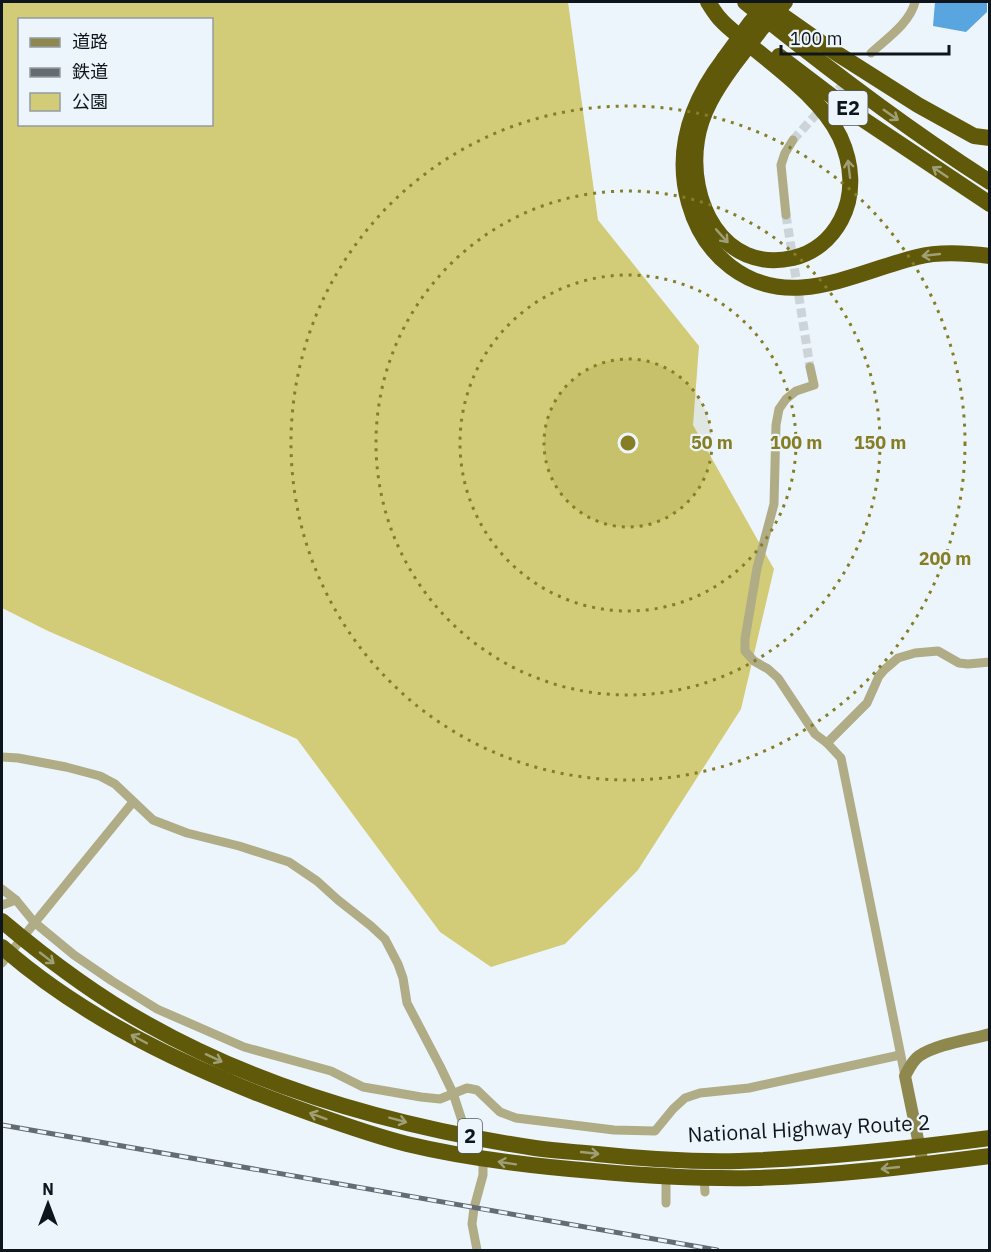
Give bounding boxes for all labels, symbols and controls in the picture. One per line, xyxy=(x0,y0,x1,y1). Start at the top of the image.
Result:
legend xyxy=(18,18,213,126)
scale bar xyxy=(781,18,949,56)
text: 100 m xyxy=(790,27,842,50)
text: 道路 xyxy=(72,30,108,53)
text: 鉄道 xyxy=(72,60,108,83)
text: 公園 xyxy=(72,90,108,113)
road number: E2 xyxy=(828,91,868,125)
one-way arrow xyxy=(882,109,899,121)
one-way arrow xyxy=(843,160,854,180)
one-way arrow xyxy=(933,166,949,178)
one-way arrow xyxy=(715,228,729,243)
one-way arrow xyxy=(922,250,942,261)
text: 50 m xyxy=(691,431,733,454)
text: 100 m xyxy=(770,431,822,454)
text: 150 m xyxy=(854,431,906,454)
centre of rings xyxy=(618,433,638,453)
text: 200 m xyxy=(919,547,971,570)
one-way arrow xyxy=(39,951,55,964)
one-way arrow xyxy=(131,1033,148,1045)
one-way arrow xyxy=(204,1052,222,1064)
street label: National Highway Route 2 xyxy=(687,1108,931,1148)
one-way arrow xyxy=(309,1109,328,1120)
one-way arrow xyxy=(389,1115,408,1126)
road number: 2 xyxy=(458,1119,482,1153)
one-way arrow xyxy=(580,1148,600,1159)
one-way arrow xyxy=(497,1157,517,1168)
one-way arrow xyxy=(880,1163,900,1174)
north arrow xyxy=(18,1174,78,1234)
text: N xyxy=(42,1179,54,1199)

